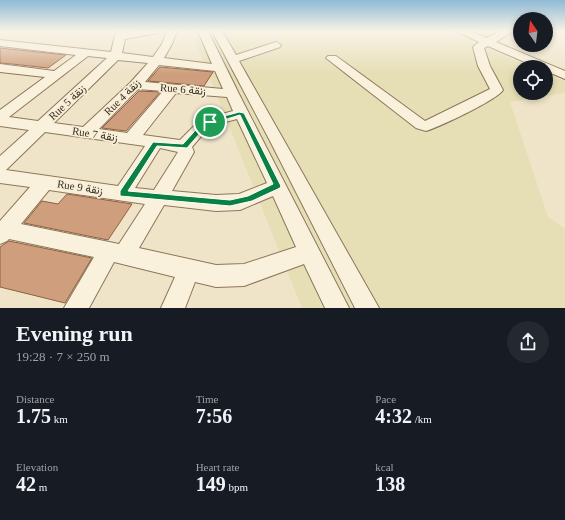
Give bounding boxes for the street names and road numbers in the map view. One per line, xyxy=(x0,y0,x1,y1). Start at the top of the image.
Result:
street label: Rue 4 زنقة xyxy=(101,76,143,118)
street label: Rue 6 زنقة xyxy=(159,81,207,98)
street label: Rue 5 زنقة xyxy=(46,82,89,123)
street label: Rue 7 زنقة xyxy=(71,124,119,145)
street label: Rue 9 زنقة xyxy=(56,177,104,198)

